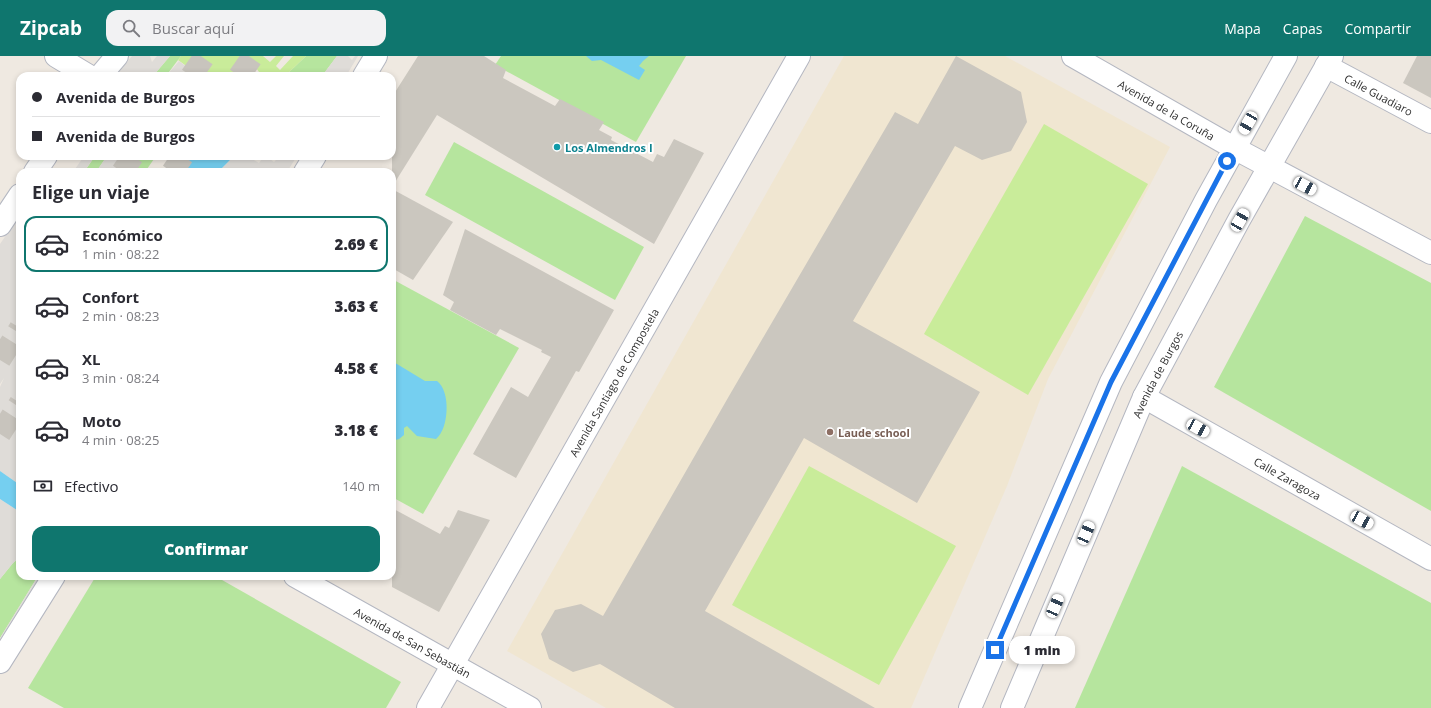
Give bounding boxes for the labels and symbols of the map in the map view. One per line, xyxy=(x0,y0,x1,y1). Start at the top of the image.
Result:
street label: Calle Guadiaro xyxy=(1342,70,1416,119)
street label: Avenida de la Coruña xyxy=(1116,76,1218,143)
car xyxy=(1237,110,1259,136)
place label: Los Almendros I xyxy=(565,140,653,155)
marker: Los Almendros I xyxy=(552,142,562,152)
route start xyxy=(1218,152,1236,170)
car xyxy=(1292,175,1318,197)
car xyxy=(1229,207,1251,233)
street label: Avenida Santiago de Compostela xyxy=(565,305,662,459)
street label: Avenida de Burgos xyxy=(1129,328,1186,420)
car xyxy=(1185,417,1211,439)
place label: Laude school xyxy=(838,425,910,440)
marker: Laude school xyxy=(825,427,835,437)
street label: Calle Zaragoza xyxy=(1252,453,1324,503)
car xyxy=(1349,509,1375,531)
car xyxy=(1076,520,1096,546)
car xyxy=(1045,593,1065,619)
street label: Avenida de San Sebastián xyxy=(352,603,474,681)
callout: 1 min xyxy=(1009,636,1075,664)
route end xyxy=(986,641,1004,659)

